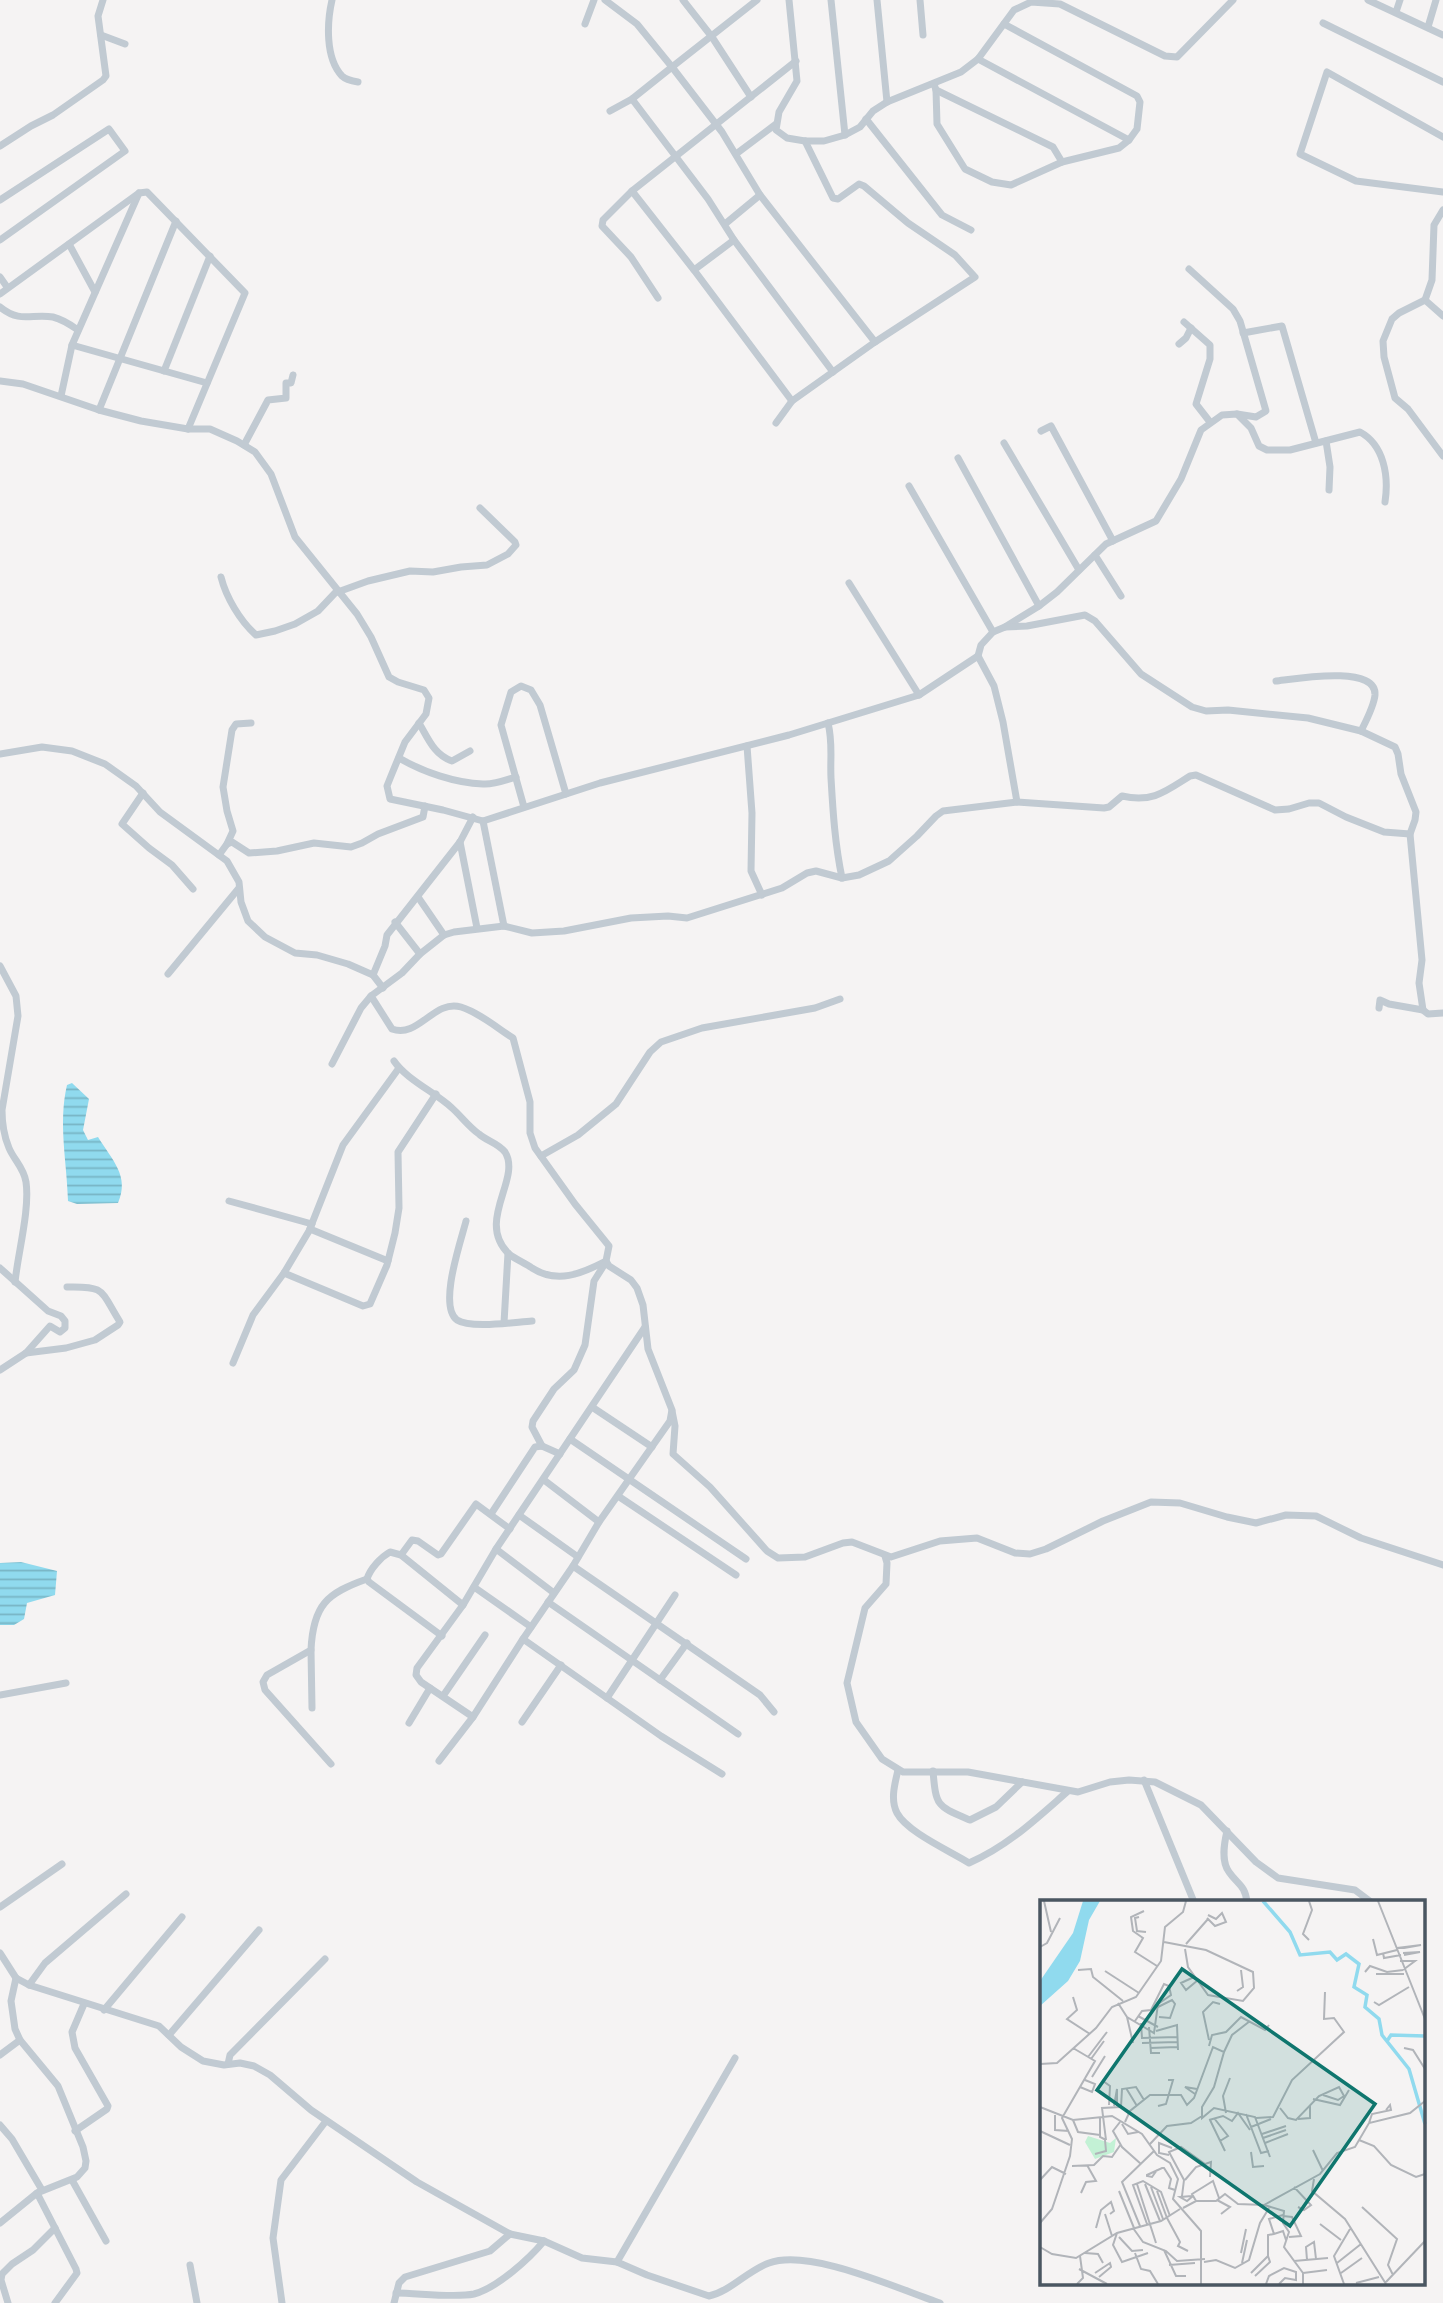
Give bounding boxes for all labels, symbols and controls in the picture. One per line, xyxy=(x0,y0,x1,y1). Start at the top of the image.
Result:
inset map xyxy=(1040,1900,1426,2286)

